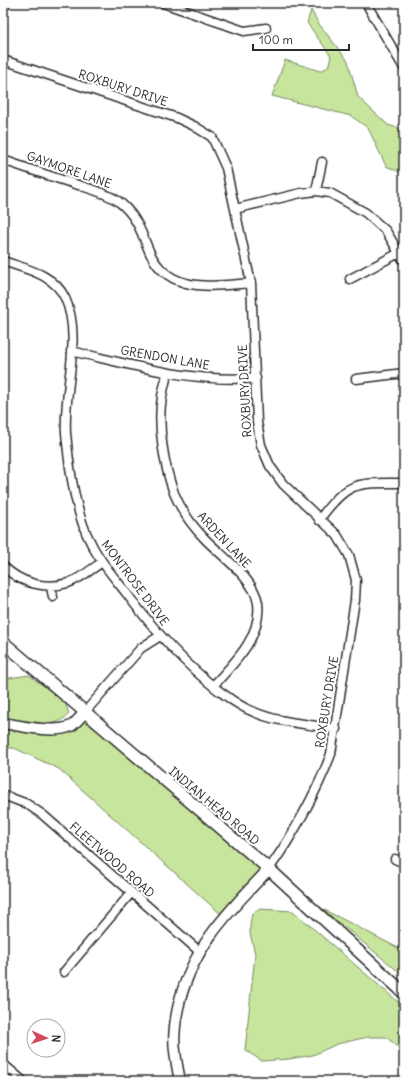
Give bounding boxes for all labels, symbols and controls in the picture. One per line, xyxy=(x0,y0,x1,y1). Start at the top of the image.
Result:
scale bar xyxy=(253,26,349,52)
text: 100 m xyxy=(259,32,293,47)
street label: ROXBURY DRIVE xyxy=(77,66,170,109)
street label: GAYMORE LANE xyxy=(25,148,114,191)
street label: GRENDON LANE xyxy=(119,342,211,373)
street label: ROXBURY DRIVE xyxy=(235,344,254,438)
street label: ARDEN LANE xyxy=(194,508,254,571)
street label: MONTROSE DRIVE xyxy=(98,537,172,628)
street label: ROXBURY DRIVE xyxy=(312,655,341,749)
street label: INDIAN HEAD ROAD xyxy=(166,763,263,848)
street label: FLEETWOOD ROAD xyxy=(67,819,158,901)
north arrow xyxy=(26,1018,66,1058)
text: N xyxy=(49,1034,63,1043)

